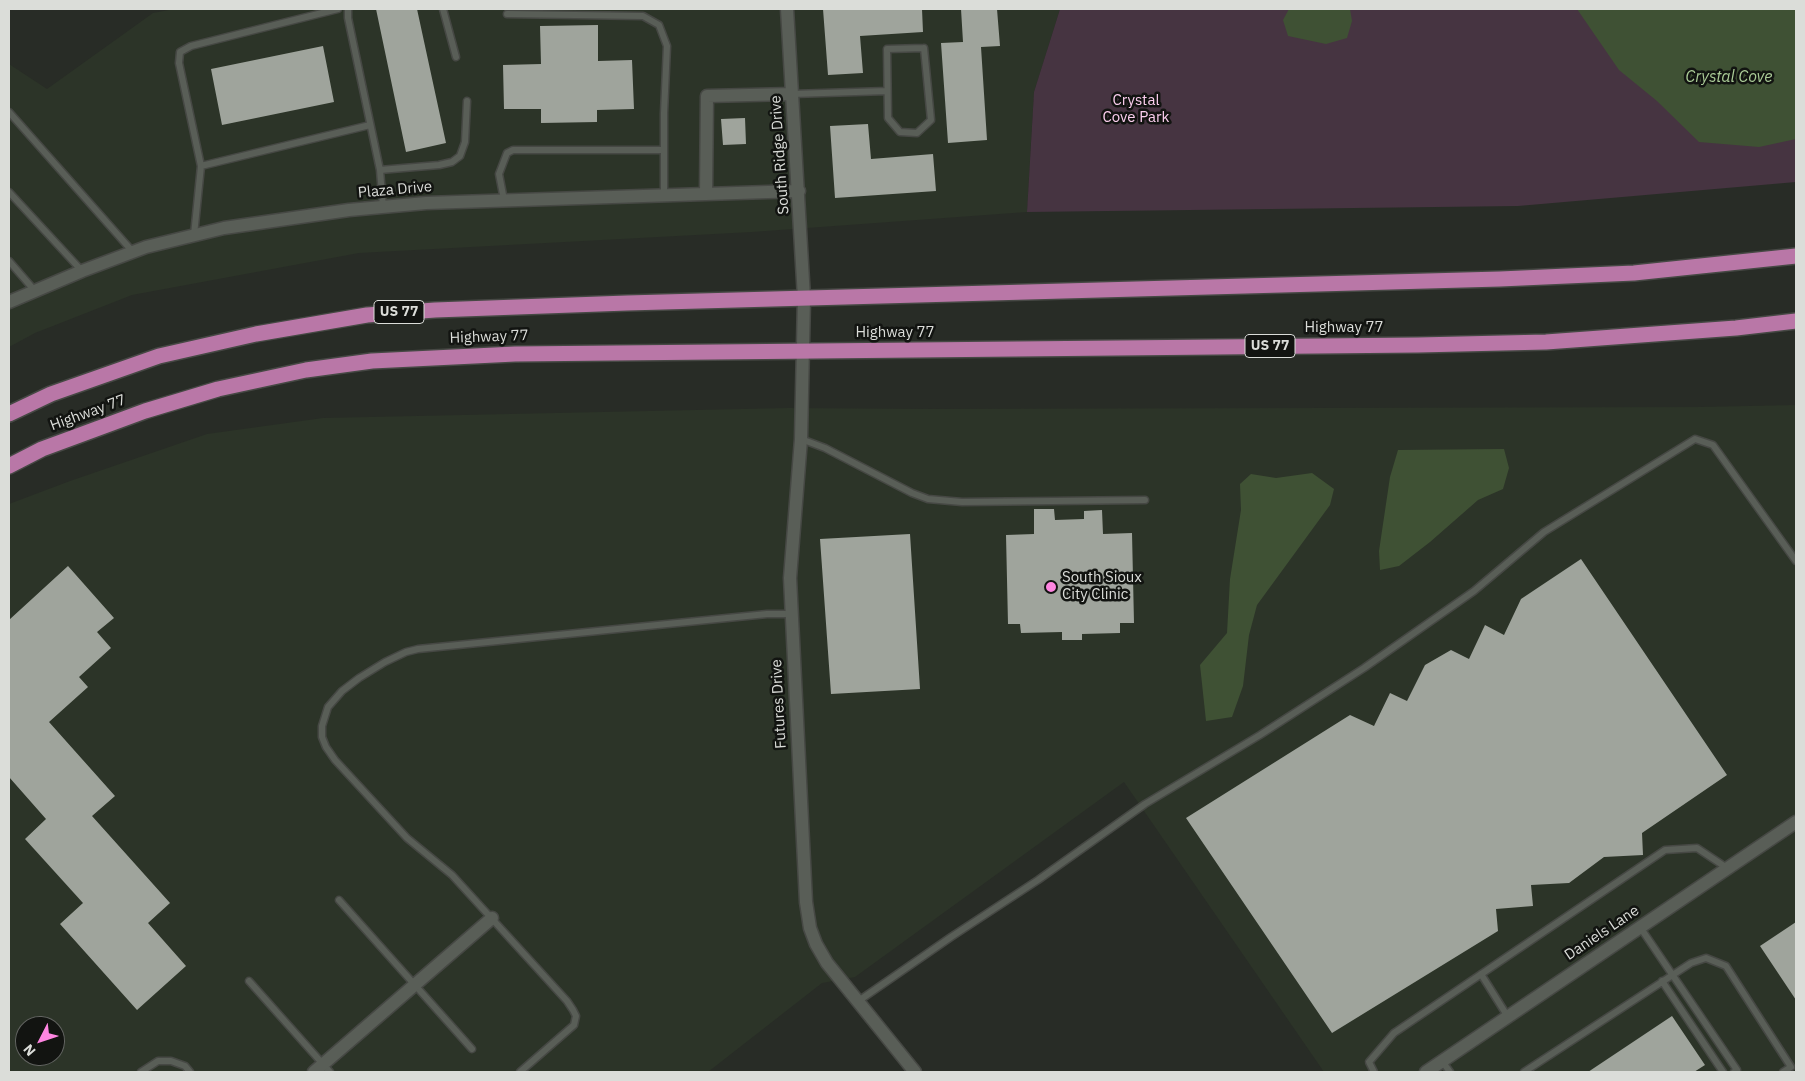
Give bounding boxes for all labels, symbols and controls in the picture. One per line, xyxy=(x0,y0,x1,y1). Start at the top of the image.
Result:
water label: Crystal Cove xyxy=(1686,67,1772,87)
park label: Crystal Cove Park xyxy=(1103,92,1169,127)
street label: South Ridge Drive xyxy=(767,95,793,215)
street label: Plaza Drive xyxy=(357,178,433,202)
road number: US 77 xyxy=(374,300,424,324)
street label: Highway 77 xyxy=(1304,319,1384,337)
street label: Highway 77 xyxy=(855,324,935,342)
street label: Highway 77 xyxy=(449,327,529,347)
road number: US 77 xyxy=(1245,334,1295,358)
street label: Highway 77 xyxy=(48,391,128,435)
place label: South Sioux City Clinic xyxy=(1062,569,1142,604)
marker: South Sioux City Clinic xyxy=(1044,580,1058,594)
street label: Futures Drive xyxy=(768,659,790,749)
street label: Daniels Lane xyxy=(1561,902,1643,964)
north arrow xyxy=(15,1016,65,1066)
text: N xyxy=(19,1040,40,1060)

